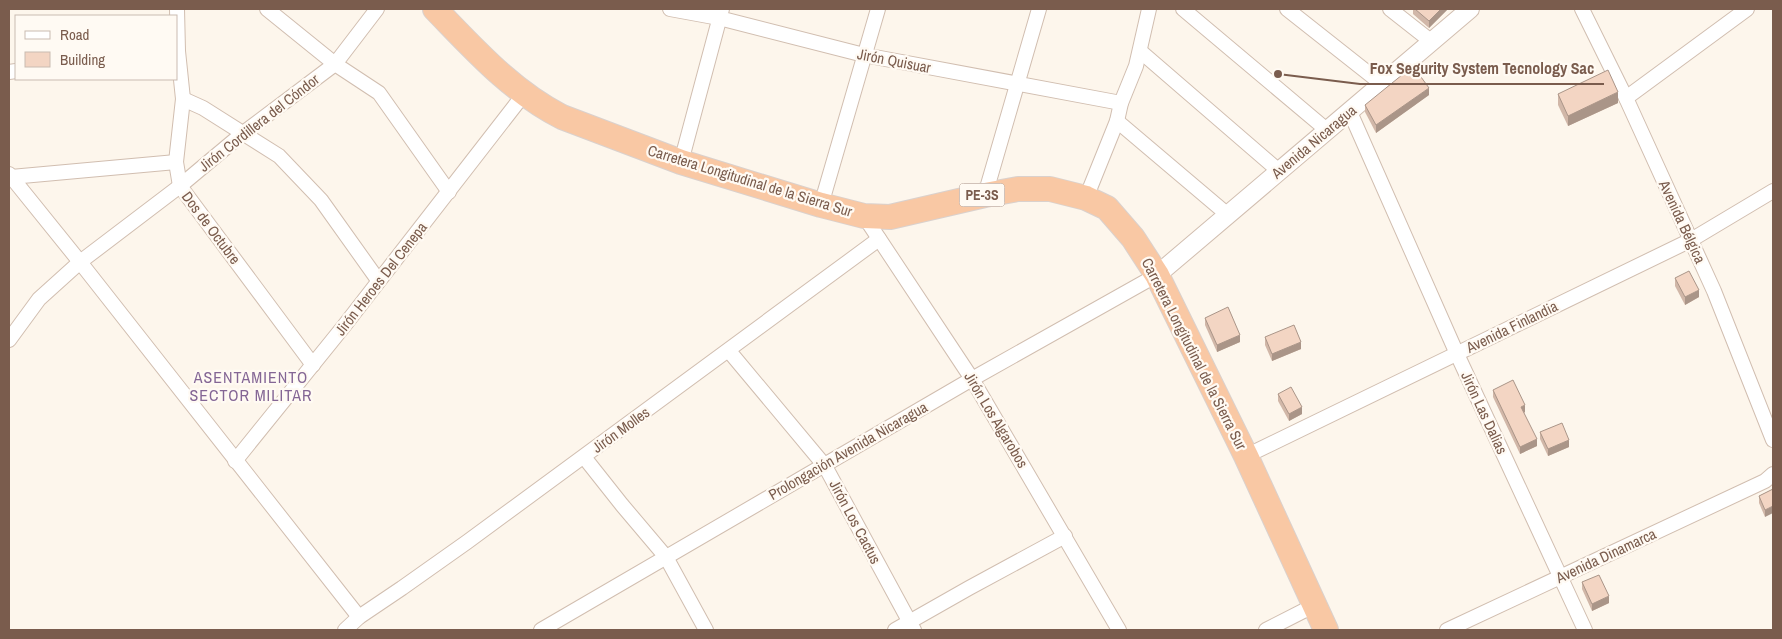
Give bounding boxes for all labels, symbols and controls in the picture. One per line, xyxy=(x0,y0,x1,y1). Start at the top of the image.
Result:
legend xyxy=(15,15,178,80)
text: Road xyxy=(60,24,89,45)
street label: Jirón Quisuar xyxy=(856,43,933,78)
text: Building xyxy=(60,49,105,70)
callout: Fox Segurity System Tecnology Sac xyxy=(1360,53,1604,84)
text: Fox Segurity System Tecnology Sac xyxy=(1370,57,1594,79)
street label: Jirón Cordillera del Cóndor xyxy=(194,69,323,176)
street label: Avenida Nicaragua xyxy=(1266,100,1361,184)
street label: Carretera Longitudinal de la Sierra Sur xyxy=(645,139,855,222)
street label: Avenida Bélgica xyxy=(1654,176,1711,267)
road number: PE-3S xyxy=(960,184,1004,206)
street label: Dos de Octubre xyxy=(177,187,246,269)
street label: Jirón Heroes Del Cenepa xyxy=(330,217,432,340)
street label: Carretera Longitudinal de la Sierra Sur xyxy=(1137,254,1252,453)
street label: Avenida Finlandia xyxy=(1462,295,1561,358)
district label: ASENTAMIENTO SECTOR MILITAR xyxy=(190,366,312,406)
street label: Jirón Los Algarobos xyxy=(959,368,1033,472)
street label: Jirón Las Dalias xyxy=(1456,368,1513,458)
street label: Prolongación Avenida Nicaragua xyxy=(764,396,931,505)
street label: Jirón Molles xyxy=(588,402,654,458)
street label: Jirón Los Cactus xyxy=(825,476,886,567)
street label: Avenida Dinamarca xyxy=(1551,523,1660,588)

